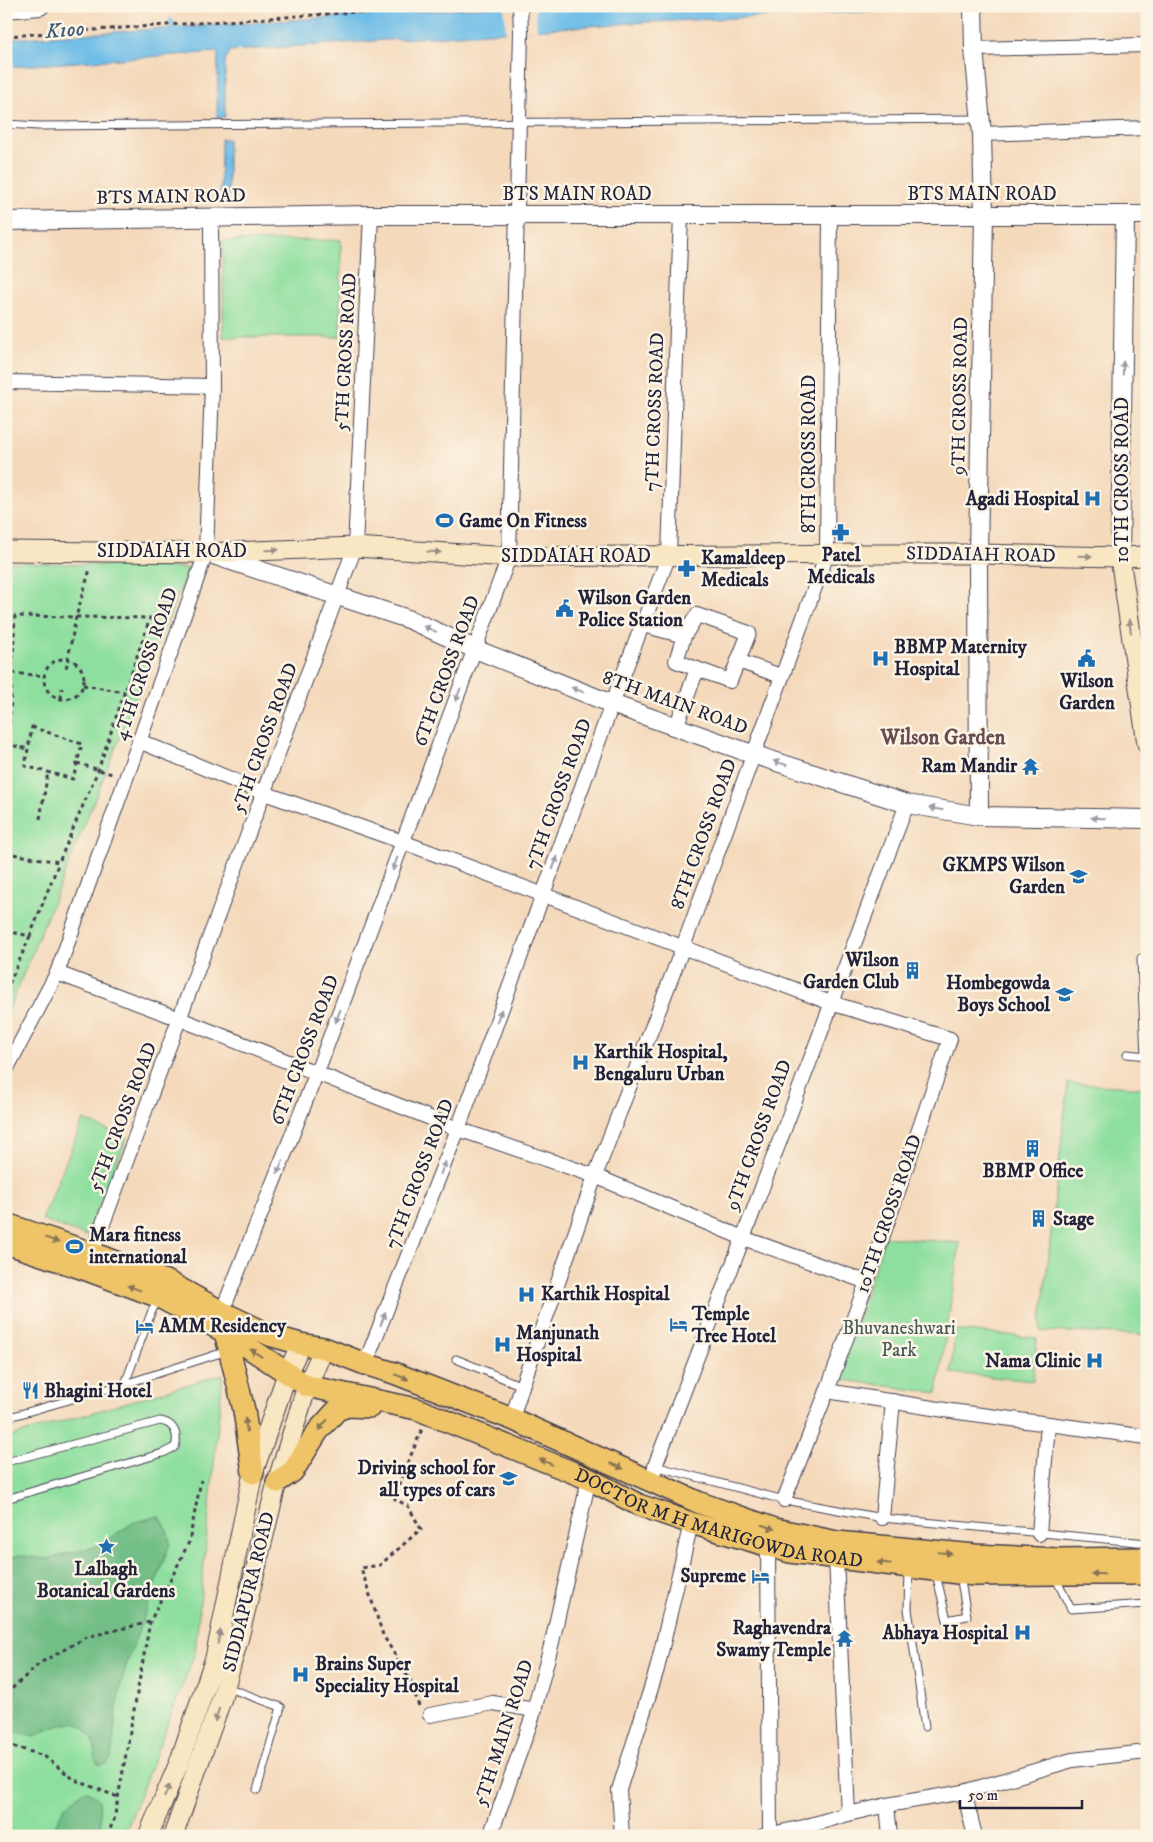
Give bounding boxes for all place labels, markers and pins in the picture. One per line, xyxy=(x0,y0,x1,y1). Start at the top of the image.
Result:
place label: Agadi Hospital xyxy=(965,488,1079,511)
hospital icon: Agadi Hospital xyxy=(1083,489,1103,509)
place label: Game On Fitness xyxy=(459,510,588,533)
sports icon: Game On Fitness xyxy=(435,511,455,531)
pharmacy icon: Patel Medicals xyxy=(831,522,851,542)
place label: Patel Medicals xyxy=(807,544,875,589)
place label: Kamaldeep Medicals xyxy=(701,547,786,592)
pharmacy icon: Kamaldeep Medicals xyxy=(677,559,697,579)
place label: Wilson Garden Police Station xyxy=(577,587,692,632)
public building icon: Wilson Garden Police Station xyxy=(554,599,574,619)
place label: BBMP Maternity Hospital xyxy=(894,636,1028,681)
hospital icon: BBMP Maternity Hospital xyxy=(870,648,890,668)
public building icon: Wilson Garden xyxy=(1077,648,1097,668)
place label: Wilson Garden xyxy=(1059,670,1116,715)
place label: Ram Mandir xyxy=(921,755,1018,778)
temple icon: Ram Mandir xyxy=(1021,756,1041,776)
place label: GKMPS Wilson Garden xyxy=(942,854,1066,899)
school or university icon: GKMPS Wilson Garden xyxy=(1069,866,1089,886)
place label: Wilson Garden Club xyxy=(803,949,900,994)
building icon: Wilson Garden Club xyxy=(903,961,923,981)
place label: Hombegowda Boys School xyxy=(946,972,1051,1017)
school or university icon: Hombegowda Boys School xyxy=(1054,984,1074,1004)
place label: Karthik Hospital, Bengaluru Urban xyxy=(594,1041,728,1086)
hospital icon: Karthik Hospital, Bengaluru Urban xyxy=(570,1053,590,1073)
building icon: BBMP Office xyxy=(1023,1138,1043,1158)
place label: BBMP Office xyxy=(983,1160,1084,1183)
place label: Stage xyxy=(1053,1208,1094,1231)
building icon: Stage xyxy=(1029,1209,1049,1229)
place label: Mara fitness international xyxy=(89,1224,187,1269)
sports icon: Mara fitness international xyxy=(65,1236,85,1256)
place label: Karthik Hospital xyxy=(541,1283,670,1306)
hospital icon: Karthik Hospital xyxy=(517,1284,537,1304)
place label: Temple Tree Hotel xyxy=(691,1303,776,1348)
place label: AMM Residency xyxy=(158,1315,287,1338)
hotel icon: Temple Tree Hotel xyxy=(668,1315,688,1335)
hotel icon: AMM Residency xyxy=(135,1316,155,1336)
place label: Manjunath Hospital xyxy=(516,1322,600,1367)
hospital icon: Manjunath Hospital xyxy=(492,1334,512,1354)
place label: Nama Clinic xyxy=(985,1350,1081,1373)
hospital icon: Nama Clinic xyxy=(1085,1351,1105,1371)
place label: Bhagini Hotel xyxy=(44,1380,152,1403)
restaurant icon: Bhagini Hotel xyxy=(20,1381,40,1401)
place label: Driving school for all types of cars xyxy=(358,1457,496,1502)
school or university icon: Driving school for all types of cars xyxy=(499,1469,519,1489)
place icon: Lalbagh Botanical Gardens xyxy=(96,1536,116,1556)
place label: Lalbagh Botanical Gardens xyxy=(37,1558,176,1603)
place label: Supreme xyxy=(680,1565,746,1588)
hotel icon: Supreme xyxy=(750,1566,770,1586)
place label: Raghavendra Swamy Temple xyxy=(716,1617,832,1662)
place label: Abhaya Hospital xyxy=(882,1622,1008,1645)
hospital icon: Abhaya Hospital xyxy=(1012,1623,1032,1643)
temple icon: Raghavendra Swamy Temple xyxy=(835,1629,855,1649)
place label: Brains Super Speciality Hospital xyxy=(315,1653,459,1698)
hospital icon: Brains Super Speciality Hospital xyxy=(291,1665,311,1685)

